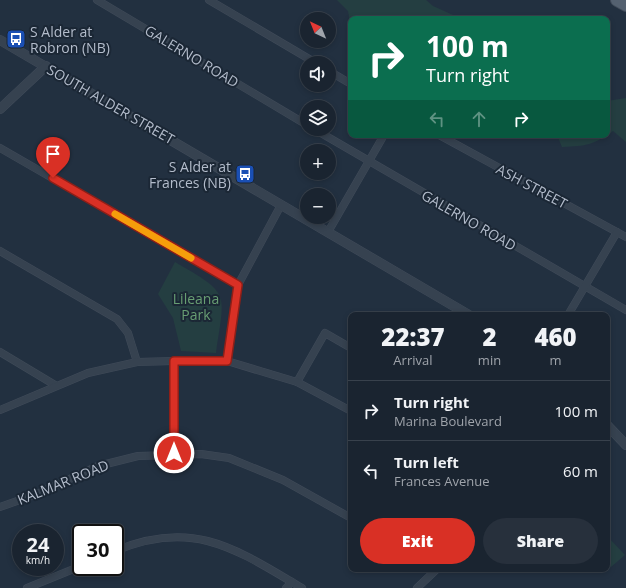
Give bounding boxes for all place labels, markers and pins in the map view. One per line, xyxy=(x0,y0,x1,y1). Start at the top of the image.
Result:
place label: S Alder at Robron (NB) xyxy=(30,22,110,57)
bus stop icon: S Alder at Robron (NB) xyxy=(5,28,27,50)
pin xyxy=(36,137,70,178)
place label: S Alder at Frances (NB) xyxy=(149,157,231,192)
bus stop icon: S Alder at Frances (NB) xyxy=(234,163,256,185)

